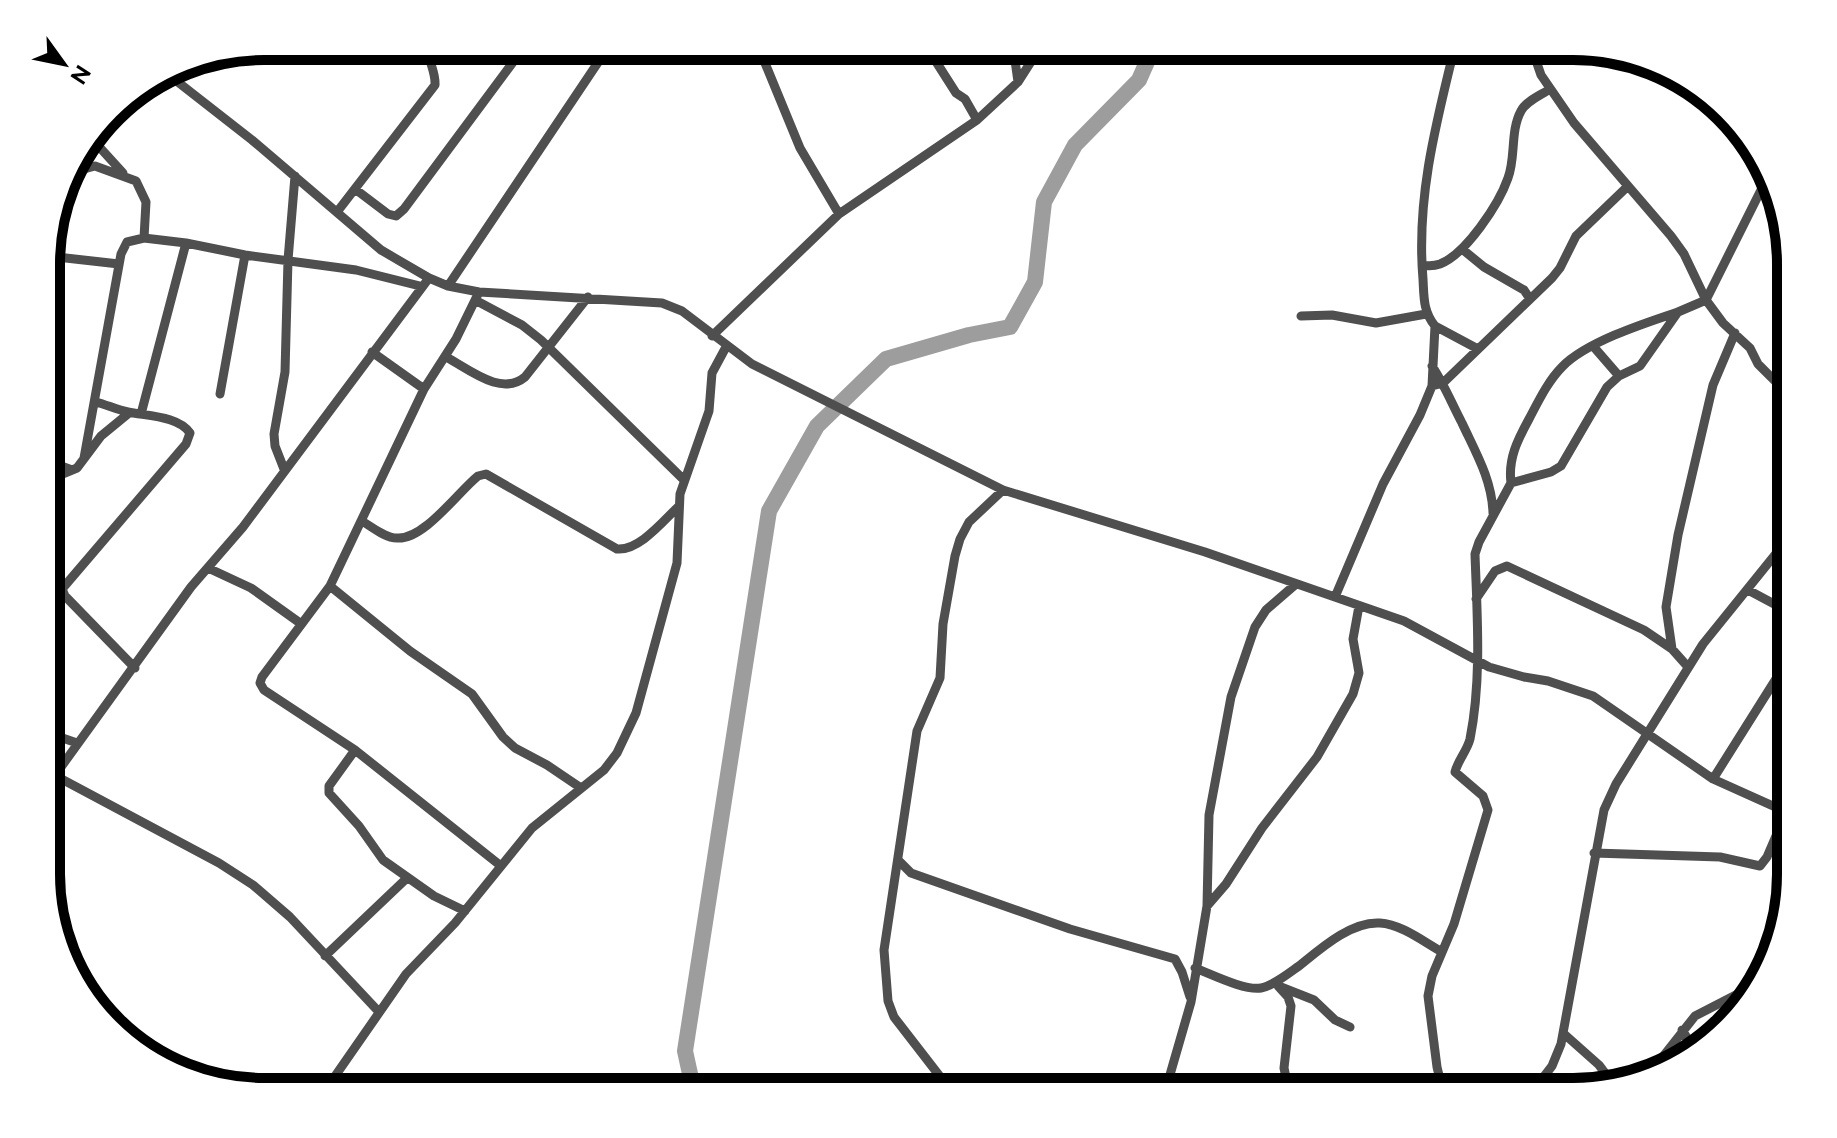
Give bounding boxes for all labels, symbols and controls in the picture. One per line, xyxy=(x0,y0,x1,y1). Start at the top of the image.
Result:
north arrow xyxy=(24,24,104,104)
text: N xyxy=(65,61,96,89)

